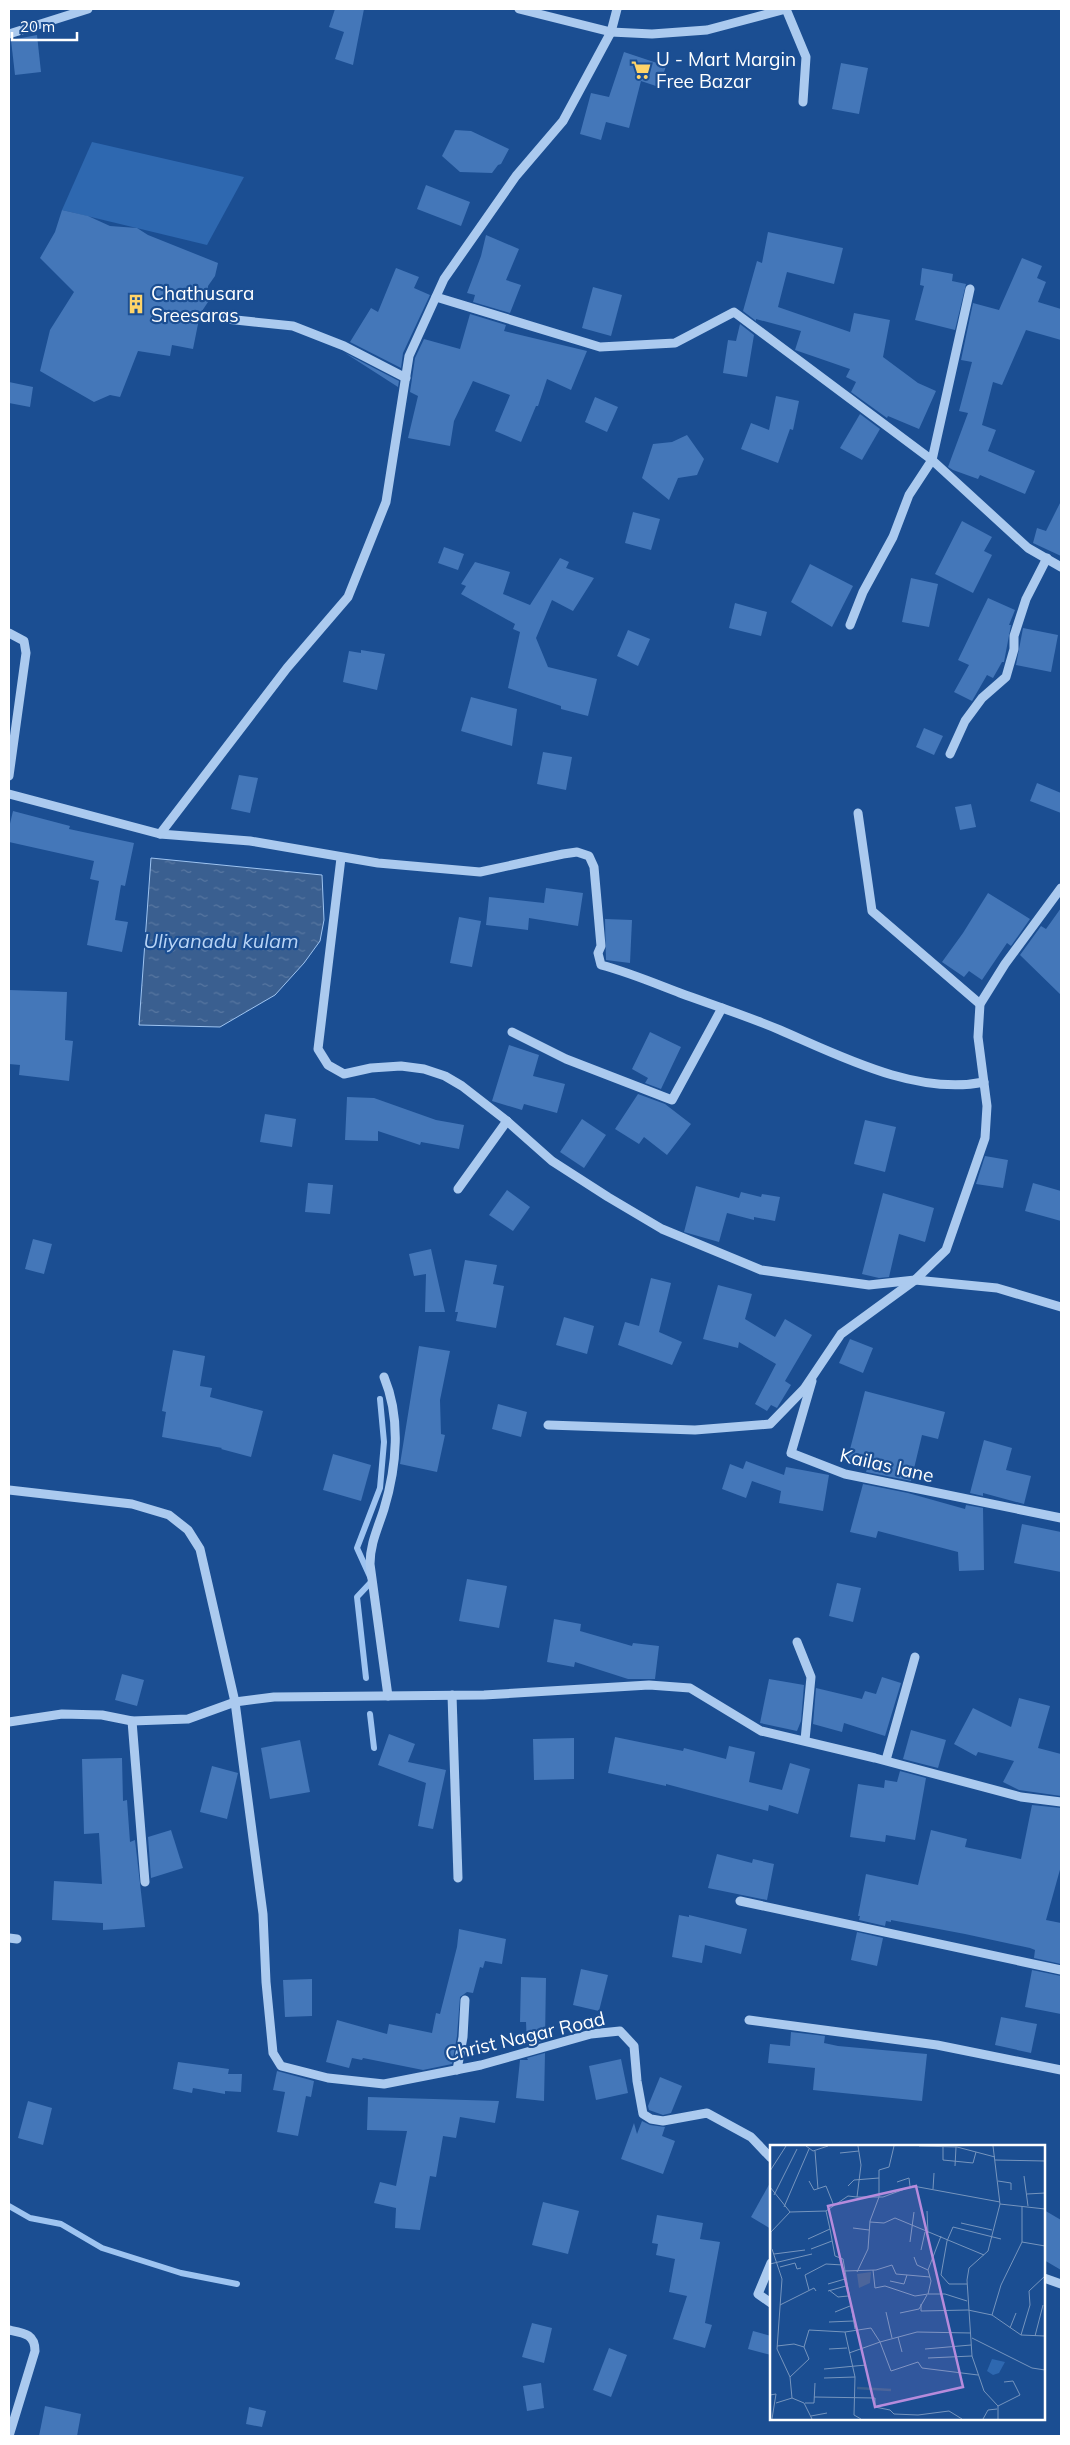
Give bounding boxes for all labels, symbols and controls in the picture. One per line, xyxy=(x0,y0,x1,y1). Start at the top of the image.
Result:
scale bar xyxy=(12,10,78,42)
text: 20 m xyxy=(20,17,55,36)
place label: U - Mart Margin Free Bazar xyxy=(656,47,796,93)
supermarket icon: U - Mart Margin Free Bazar xyxy=(630,59,652,81)
place label: Chathusara Sreesaras xyxy=(151,281,254,327)
building icon: Chathusara Sreesaras xyxy=(125,293,147,315)
water label: Uliyanadu kulam xyxy=(143,928,299,953)
street label: Kailas lane xyxy=(838,1443,936,1487)
street label: Christ Nagar Road xyxy=(443,2006,607,2066)
inset map xyxy=(770,2145,1045,2420)

